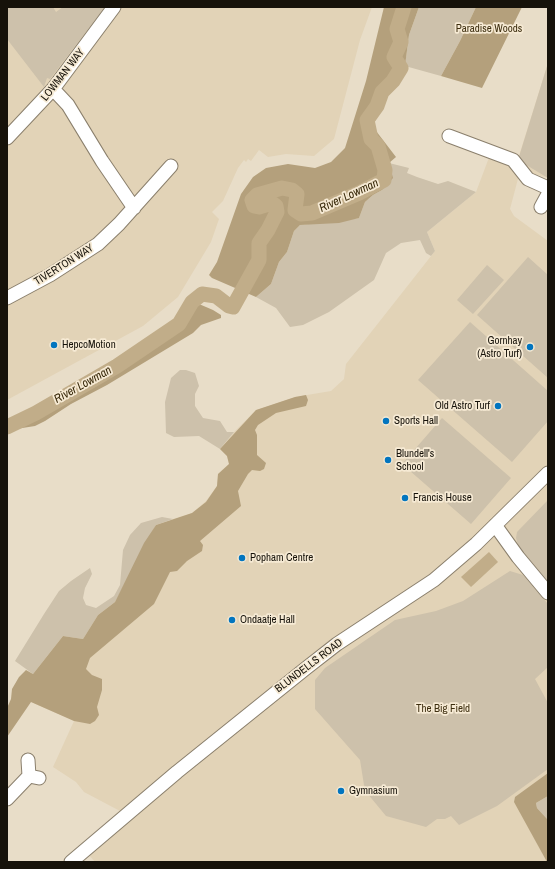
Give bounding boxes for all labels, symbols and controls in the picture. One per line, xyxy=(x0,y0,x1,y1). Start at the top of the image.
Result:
park label: Paradise Woods xyxy=(456,22,522,36)
street label: LOWMAN WAY xyxy=(39,46,87,104)
water label: River Lowman xyxy=(317,176,381,216)
street label: TIVERTON WAY xyxy=(32,242,96,288)
place label: Gornhay (Astro Turf) xyxy=(477,334,522,360)
place label: HepcoMotion xyxy=(62,338,116,352)
marker: HepcoMotion xyxy=(49,340,59,350)
marker: Gornhay (Astro Turf) xyxy=(525,342,535,352)
water label: River Lowman xyxy=(52,363,114,407)
place label: Old Astro Turf xyxy=(435,399,490,413)
marker: Old Astro Turf xyxy=(493,401,503,411)
place label: Sports Hall xyxy=(394,414,438,428)
marker: Sports Hall xyxy=(381,416,391,426)
place label: Blundell's School xyxy=(396,447,434,473)
marker: Blundell's School xyxy=(383,455,393,465)
place label: Francis House xyxy=(413,491,472,505)
marker: Francis House xyxy=(400,493,410,503)
place label: Popham Centre xyxy=(250,551,313,565)
marker: Popham Centre xyxy=(237,553,247,563)
place label: Ondaatje Hall xyxy=(240,613,295,627)
marker: Ondaatje Hall xyxy=(227,615,237,625)
street label: BLUNDELLS ROAD xyxy=(273,636,345,696)
park label: The Big Field xyxy=(416,702,470,716)
place label: Gymnasium xyxy=(349,784,398,798)
marker: Gymnasium xyxy=(336,786,346,796)

